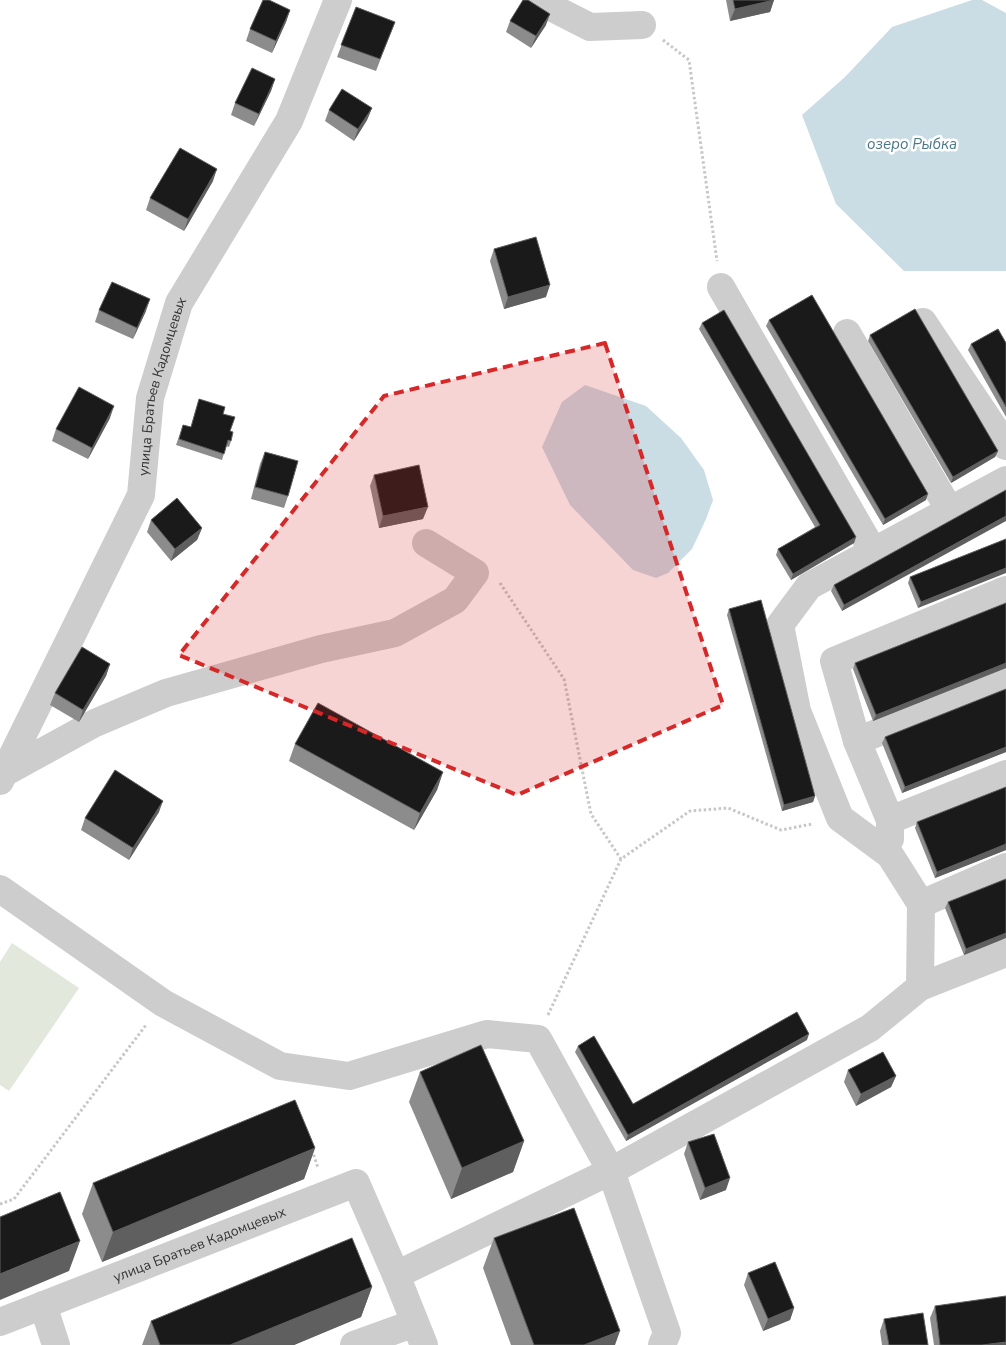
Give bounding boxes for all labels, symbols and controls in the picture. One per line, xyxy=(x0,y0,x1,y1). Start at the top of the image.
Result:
water label: озеро Рыбка xyxy=(867,134,957,154)
street label: улица Братьев Кадомцевых xyxy=(134,293,191,477)
street label: улица Братьев Кадомцевых xyxy=(110,1202,289,1287)

